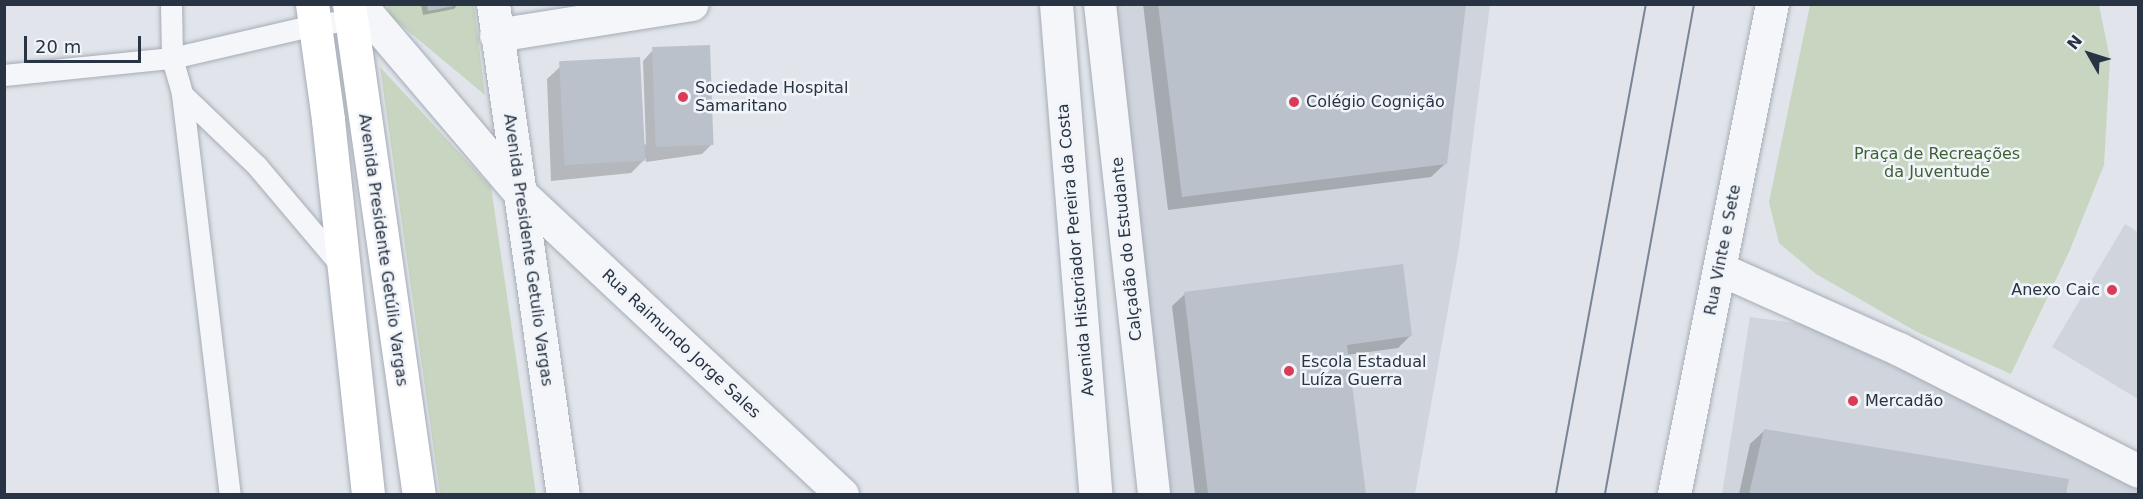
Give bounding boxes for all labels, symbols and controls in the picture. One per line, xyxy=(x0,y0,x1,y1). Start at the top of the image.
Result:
scale bar xyxy=(27,24,144,62)
north arrow xyxy=(2059,24,2119,84)
text: N xyxy=(2063,31,2086,54)
text: 20 m xyxy=(35,36,81,57)
place label: Sociedade Hospital Samaritano xyxy=(695,78,848,116)
marker: Sociedade Hospital Samaritano xyxy=(676,90,690,104)
place label: Colégio Cognição xyxy=(1306,92,1445,112)
marker: Colégio Cognição xyxy=(1287,95,1301,109)
street label: Avenida Historiador Pereira da Costa xyxy=(1054,103,1098,397)
street label: Avenida Presidente Getúlio Vargas xyxy=(354,112,412,388)
street label: Avenida Presidente Getulio Vargas xyxy=(499,112,557,388)
park label: Praça de Recreações da Juventude xyxy=(1854,144,2020,182)
street label: Calçadão do Estudante xyxy=(1108,156,1146,342)
street label: Rua Vinte e Sete xyxy=(1701,183,1745,317)
street label: Rua Raimundo Jorge Sales xyxy=(598,265,764,423)
place label: Anexo Caic xyxy=(2011,280,2100,300)
marker: Anexo Caic xyxy=(2105,283,2119,297)
place label: Escola Estadual Luíza Guerra xyxy=(1301,352,1426,390)
marker: Escola Estadual Luíza Guerra xyxy=(1282,364,1296,378)
place label: Mercadão xyxy=(1865,391,1943,411)
marker: Mercadão xyxy=(1846,394,1860,408)

